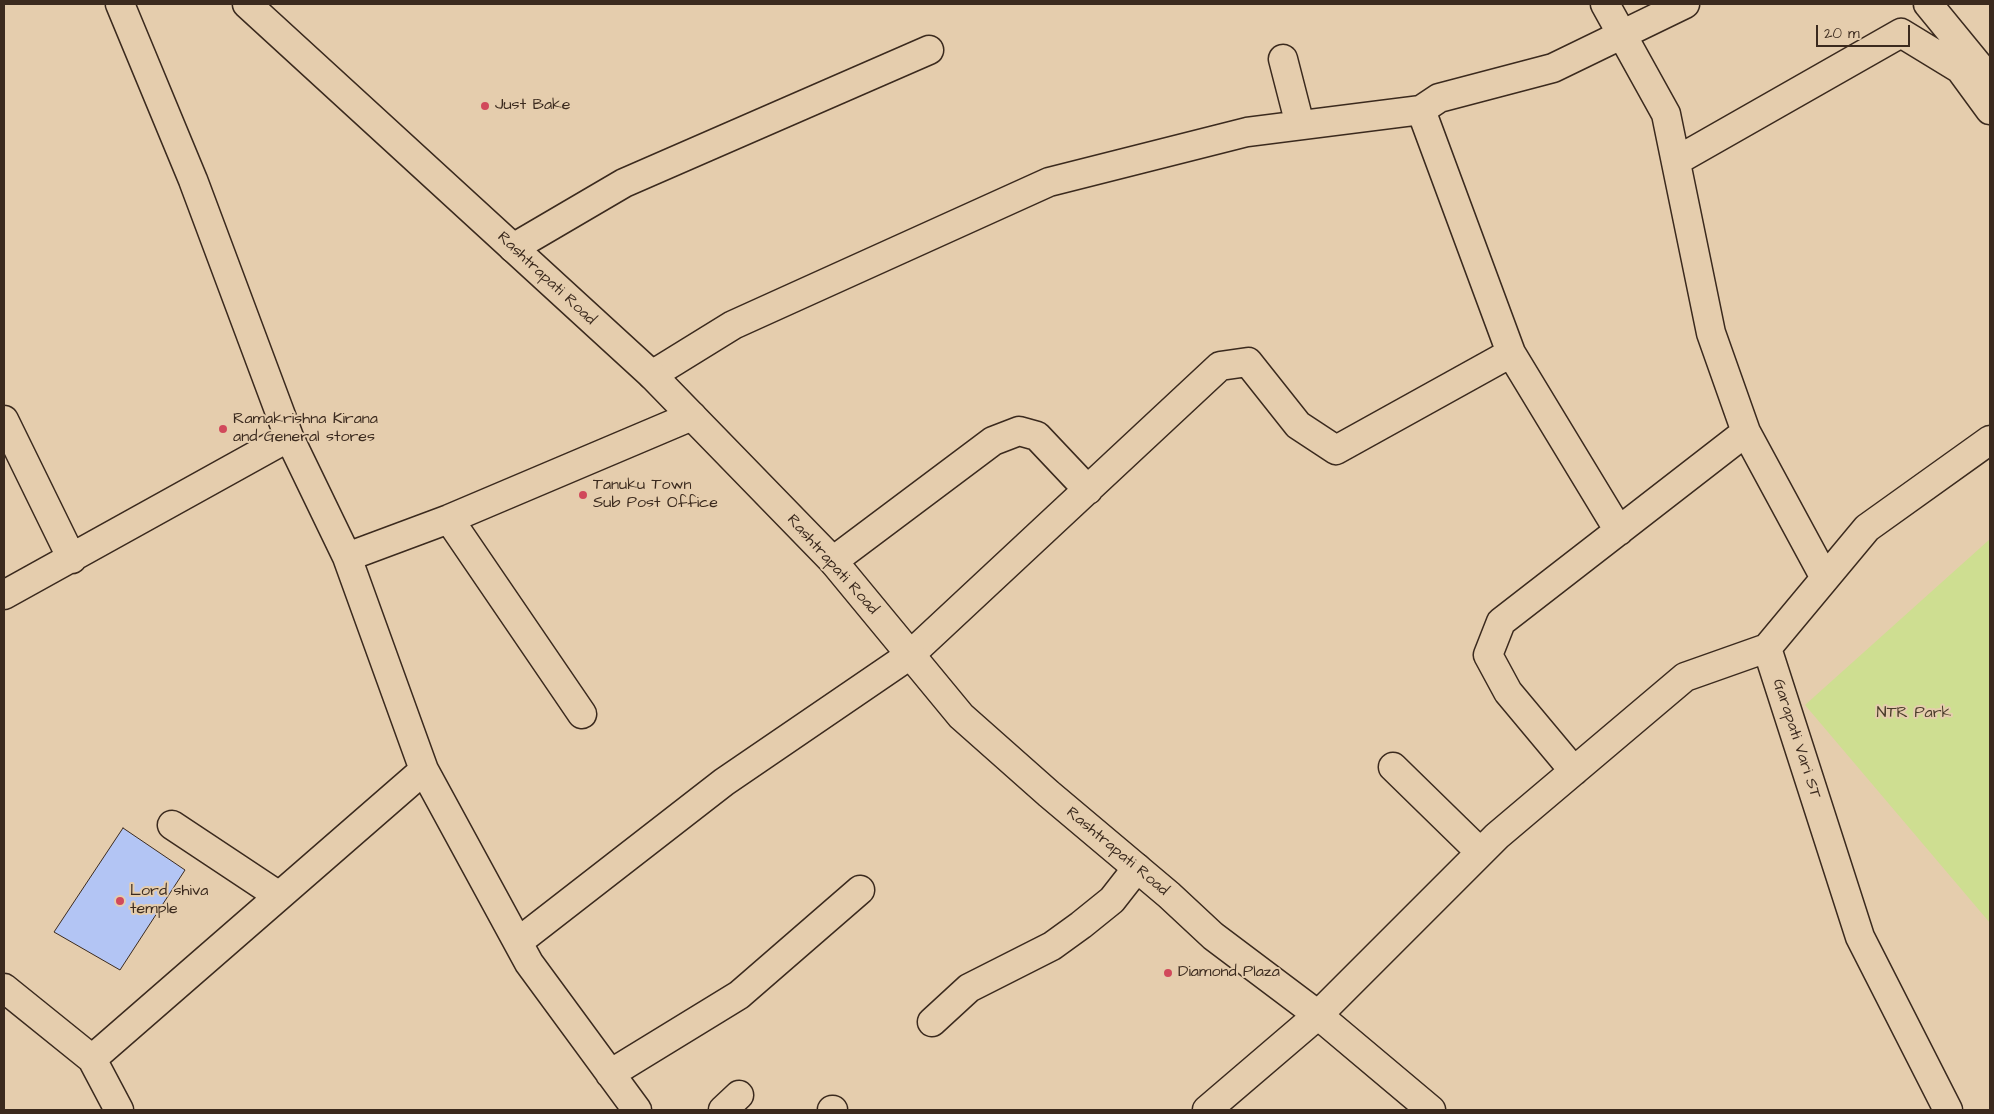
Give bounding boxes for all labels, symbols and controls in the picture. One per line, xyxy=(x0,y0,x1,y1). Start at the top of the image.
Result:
scale bar xyxy=(1819,15,1913,47)
text: 20 m xyxy=(1824,23,1860,44)
place label: Just Bake xyxy=(495,96,570,116)
marker: Just Bake xyxy=(479,100,491,112)
street label: Rashtrapati Road xyxy=(493,228,599,330)
place label: Ramakrishna Kirana and General stores xyxy=(233,410,378,448)
marker: Ramakrishna Kirana and General stores xyxy=(217,423,229,435)
place label: Tanuku Town Sub Post Office xyxy=(593,476,718,514)
marker: Tanuku Town Sub Post Office xyxy=(577,489,589,501)
street label: Rashtrapati Road xyxy=(782,511,882,619)
street label: Garapati Vari ST xyxy=(1768,677,1824,801)
park label: NTR Park xyxy=(1877,704,1951,724)
street label: Rashtrapati Road xyxy=(1062,803,1172,901)
place label: Lord shiva temple xyxy=(130,882,208,920)
marker: Lord shiva temple xyxy=(114,895,126,907)
place label: Diamond Plaza xyxy=(1178,963,1280,983)
marker: Diamond Plaza xyxy=(1162,967,1174,979)

